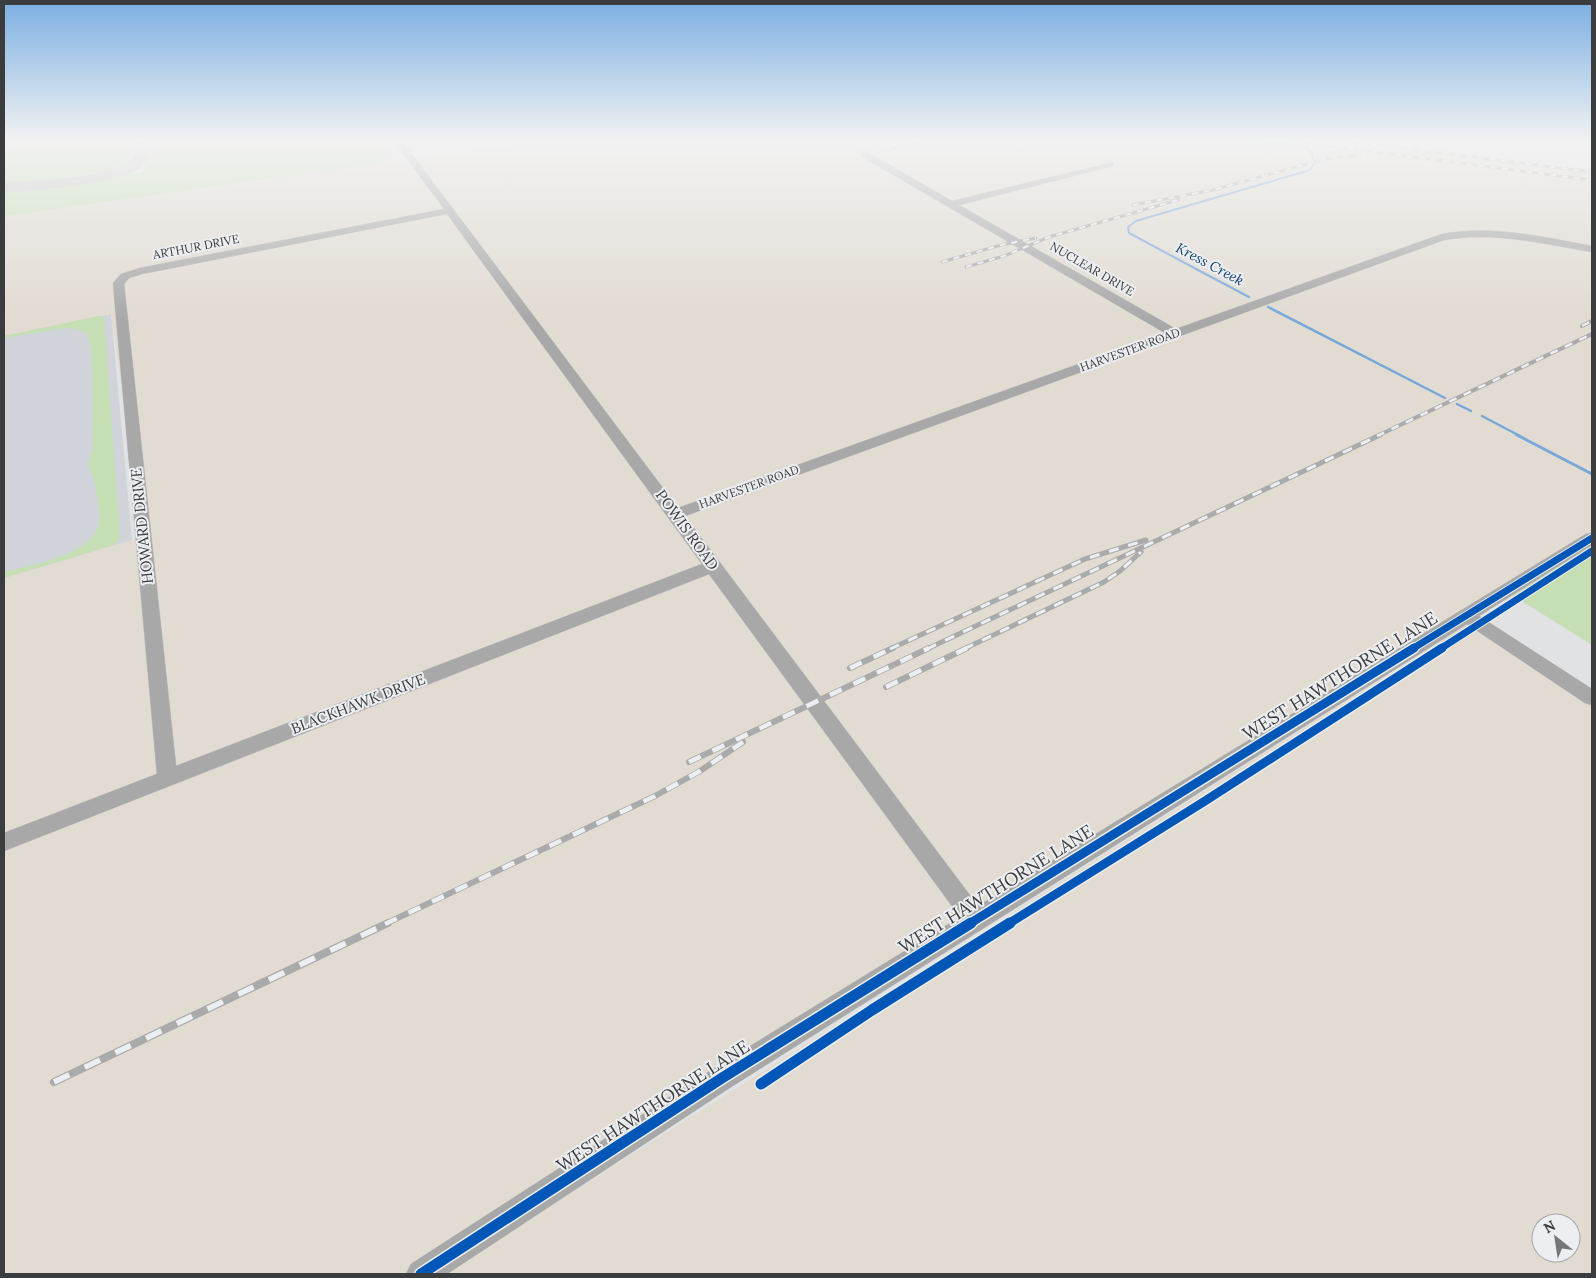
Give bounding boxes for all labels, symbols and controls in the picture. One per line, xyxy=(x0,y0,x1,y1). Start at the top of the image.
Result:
street label: ARTHUR DRIVE xyxy=(151,231,240,262)
street label: NUCLEAR DRIVE xyxy=(1047,238,1137,299)
water label: Kress Creek xyxy=(1173,239,1247,289)
street label: HARVESTER ROAD xyxy=(1078,324,1182,375)
street label: HARVESTER ROAD xyxy=(697,461,801,512)
street label: HOWARD DRIVE xyxy=(126,467,157,585)
street label: POWIS ROAD xyxy=(652,486,723,574)
street label: WEST HAWTHORNE LANE xyxy=(1238,606,1442,745)
street label: BLACKHAWK DRIVE xyxy=(288,669,428,738)
street label: WEST HAWTHORNE LANE xyxy=(894,819,1098,958)
street label: WEST HAWTHORNE LANE xyxy=(552,1034,754,1177)
north arrow xyxy=(1531,1213,1581,1263)
text: N xyxy=(1540,1216,1559,1237)

